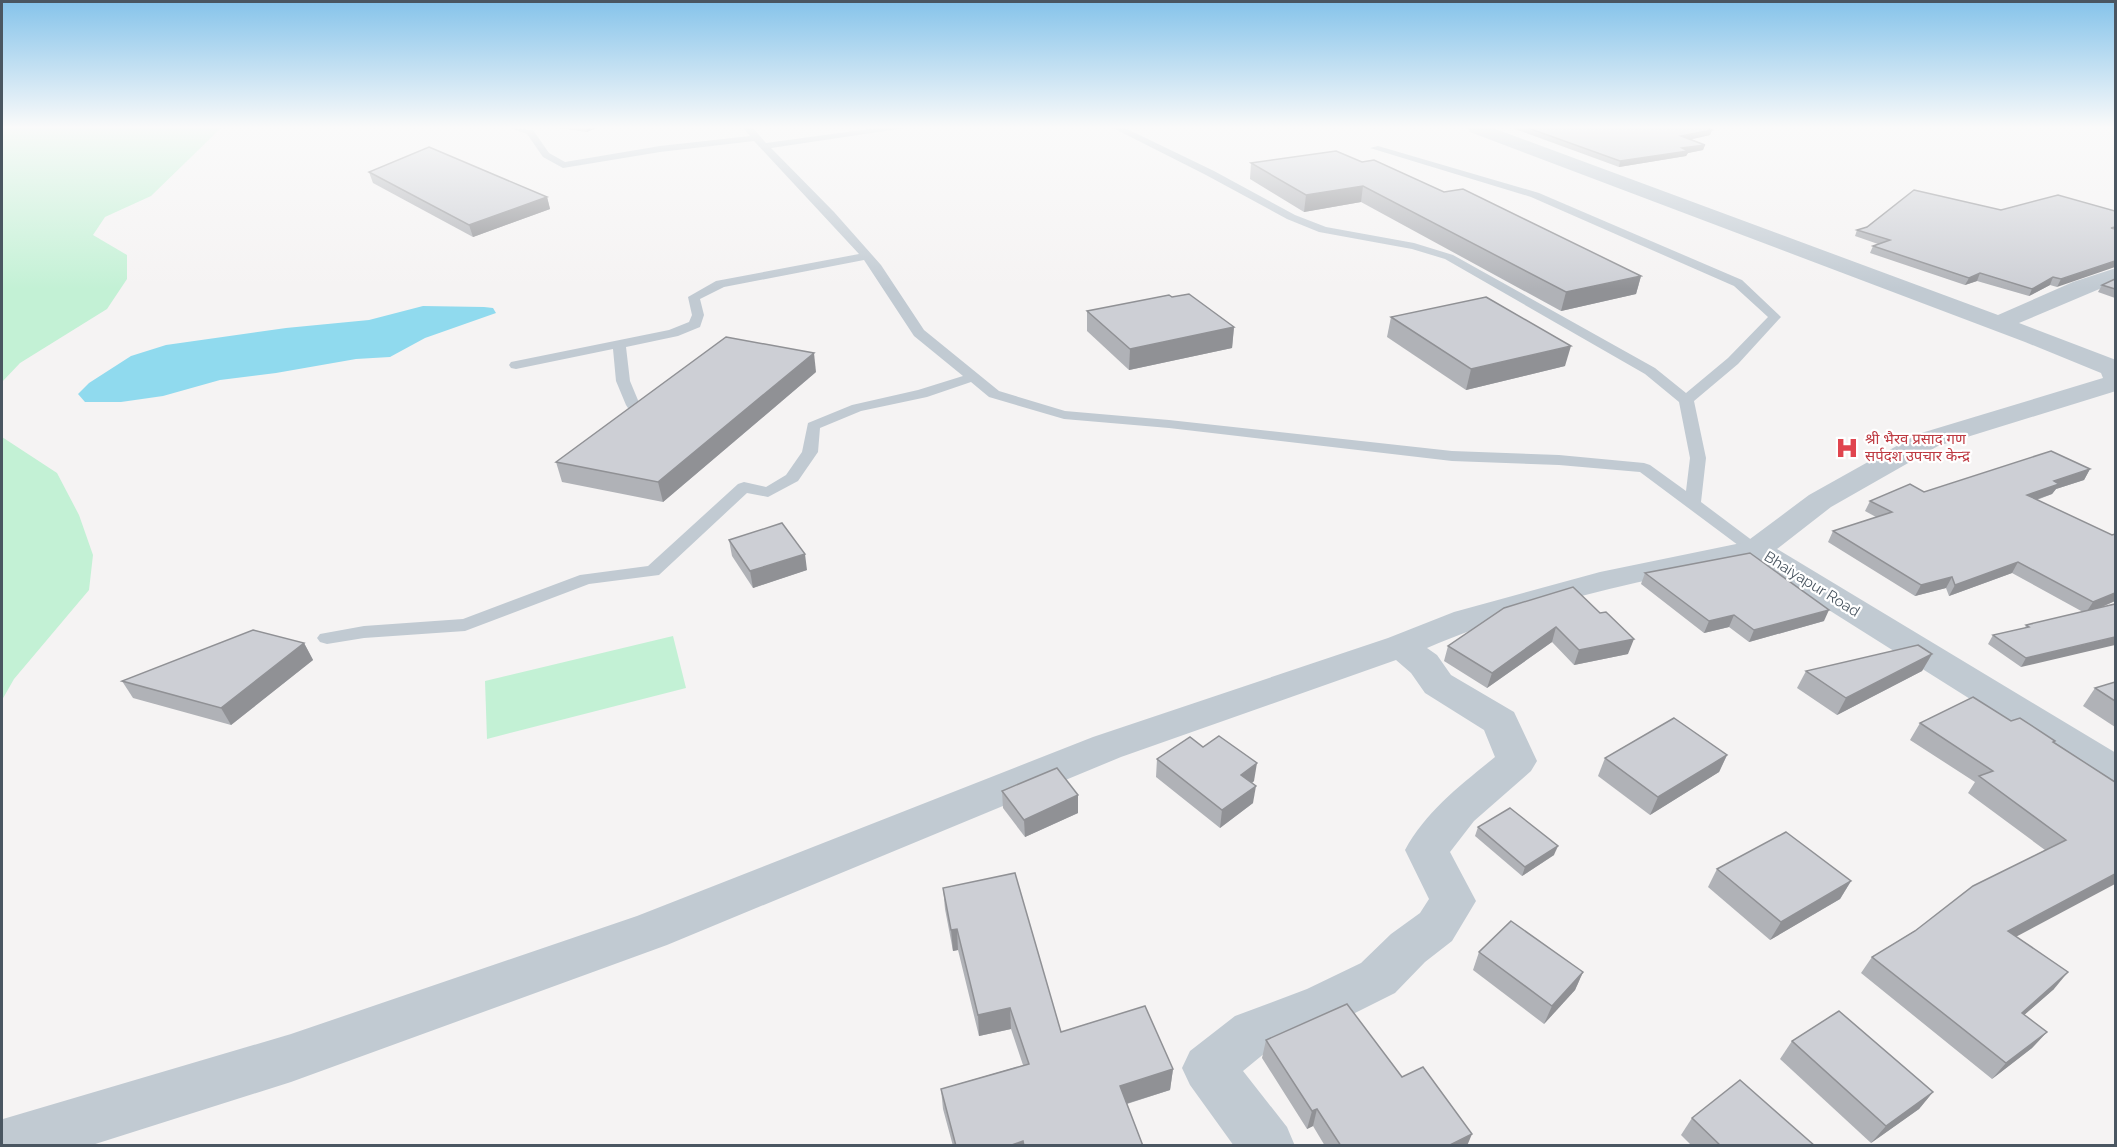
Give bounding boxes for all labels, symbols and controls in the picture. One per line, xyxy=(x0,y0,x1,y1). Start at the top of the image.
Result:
place label: श्री भैरव प्रसाद गण सर्पदश उपचार केन्द्र xyxy=(1865,430,1971,465)
hospital icon: श्री भैरव प्रसाद गण सर्पदश उपचार केन्द्र xyxy=(1834,435,1860,461)
street label: Bhaiyapur Road xyxy=(1761,547,1863,621)

